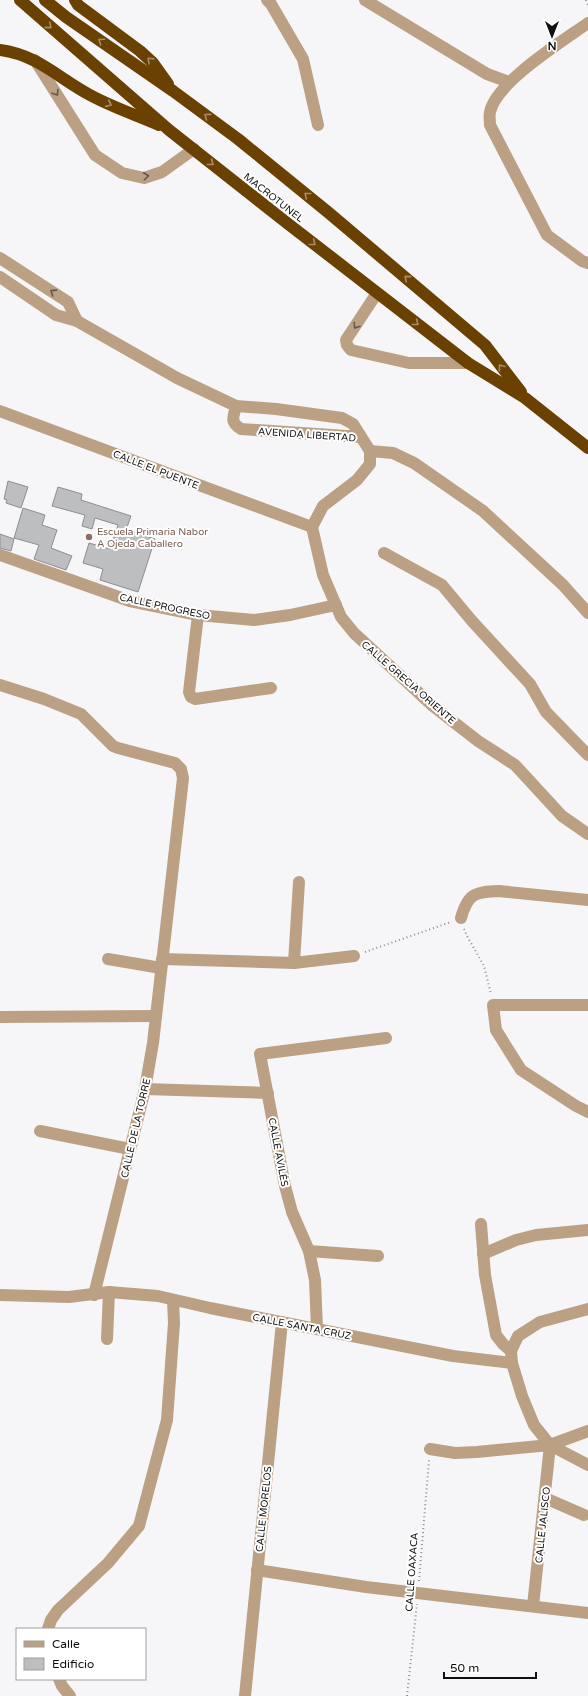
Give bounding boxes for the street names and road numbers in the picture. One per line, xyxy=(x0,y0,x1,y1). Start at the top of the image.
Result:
street label: MACROTUNEL xyxy=(241,171,306,225)
street label: AVENIDA LIBERTAD xyxy=(258,426,356,444)
street label: CALLE EL PUENTE xyxy=(111,448,200,492)
street label: CALLE PROGRESO xyxy=(118,592,211,622)
street label: CALLE GRECIA ORIENTE xyxy=(359,639,458,727)
street label: CALLE DE LA TORRE xyxy=(119,1077,153,1179)
street label: CALLE AVILÉS xyxy=(265,1117,291,1188)
street label: CALLE SANTA CRUZ xyxy=(252,1312,352,1342)
street label: CALLE MORELOS xyxy=(254,1466,274,1553)
street label: CALLE JALISCO xyxy=(533,1486,553,1564)
street label: CALLE OAXACA xyxy=(403,1532,421,1612)

